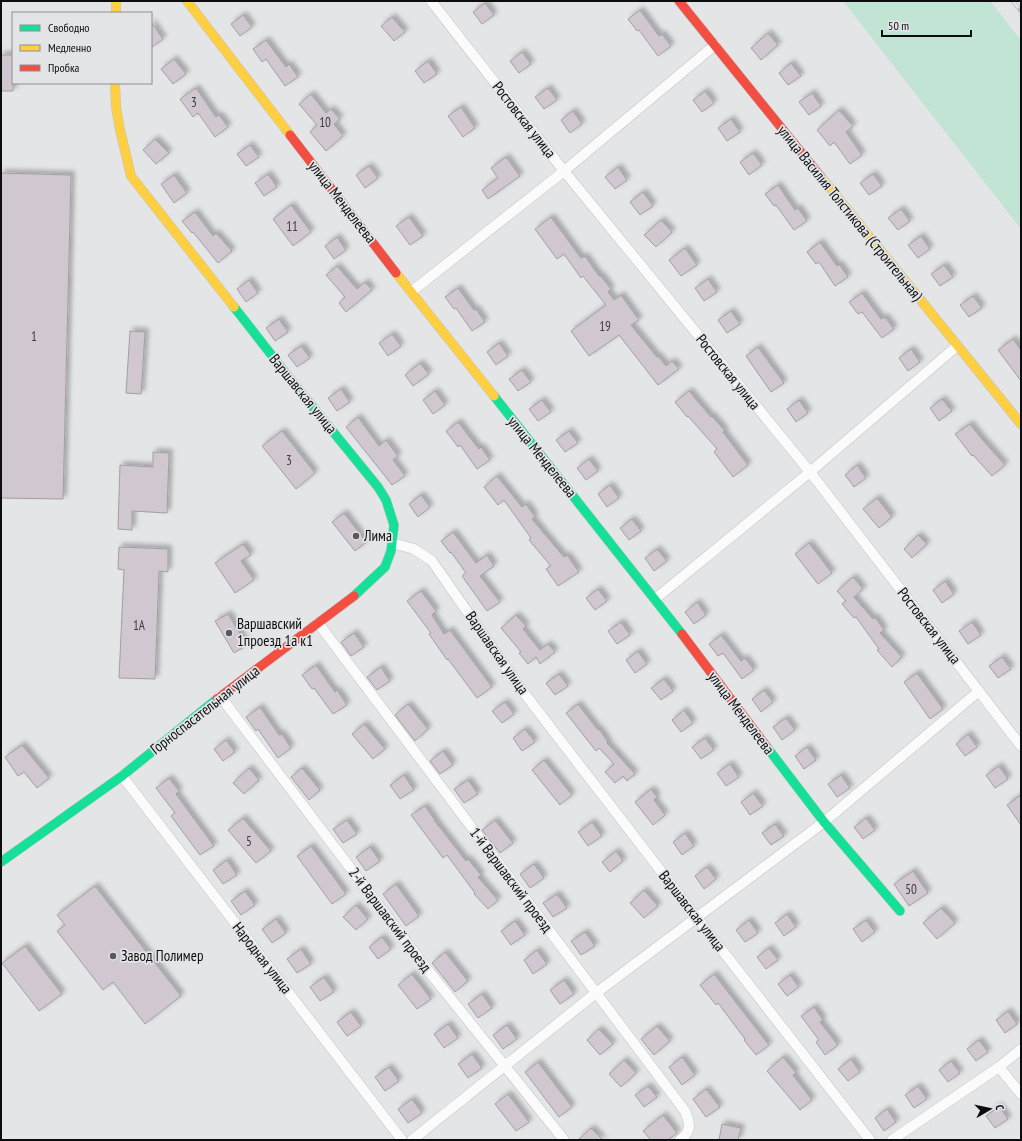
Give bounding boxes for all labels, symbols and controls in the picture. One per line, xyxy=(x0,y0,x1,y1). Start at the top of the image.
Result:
legend xyxy=(12,12,152,84)
scale bar xyxy=(882,12,971,38)
text: 50 m xyxy=(888,18,909,33)
text: Свободно xyxy=(48,20,90,35)
text: Медленно xyxy=(48,40,91,55)
text: Пробка xyxy=(48,60,80,75)
street label: Ростовская улица xyxy=(489,78,560,162)
house number: 3 xyxy=(191,94,197,111)
house number: 10 xyxy=(319,114,331,131)
street label: улица Василия Толстикова (Строительная) xyxy=(774,121,927,305)
street label: улица Менделеева xyxy=(304,157,380,247)
house number: 11 xyxy=(286,218,298,235)
house number: 19 xyxy=(599,318,611,335)
house number: 1 xyxy=(31,328,37,345)
street label: Ростовская улица xyxy=(692,330,765,413)
street label: Варшавская улица xyxy=(265,350,341,438)
street label: улица Менделеева xyxy=(504,412,581,501)
house number: 3 xyxy=(286,452,292,469)
place label: Лима xyxy=(363,526,392,545)
marker: Лима xyxy=(351,531,361,541)
street label: Ростовская улица xyxy=(894,584,965,668)
street label: Варшавская улица xyxy=(462,607,533,698)
place label: Варшавский 1проезд 1а к1 xyxy=(237,614,313,650)
house number: 1А xyxy=(133,617,146,634)
marker: Варшавский 1проезд 1а к1 xyxy=(224,628,234,638)
street label: Горноспасательная улица xyxy=(146,661,263,758)
street label: улица Менделеева xyxy=(704,667,779,758)
street label: 1-й Варшавский проезд xyxy=(466,823,557,936)
house number: 5 xyxy=(246,833,252,850)
street label: 2-й Варшавский проезд xyxy=(345,863,436,976)
street label: Варшавская улица xyxy=(655,866,730,955)
house number: 50 xyxy=(905,881,917,898)
street label: Народная улица xyxy=(228,918,296,997)
place label: Завод Полимер xyxy=(121,946,203,965)
marker: Завод Полимер xyxy=(108,951,118,961)
north arrow xyxy=(970,1089,1010,1129)
text: С xyxy=(993,1104,1007,1111)

